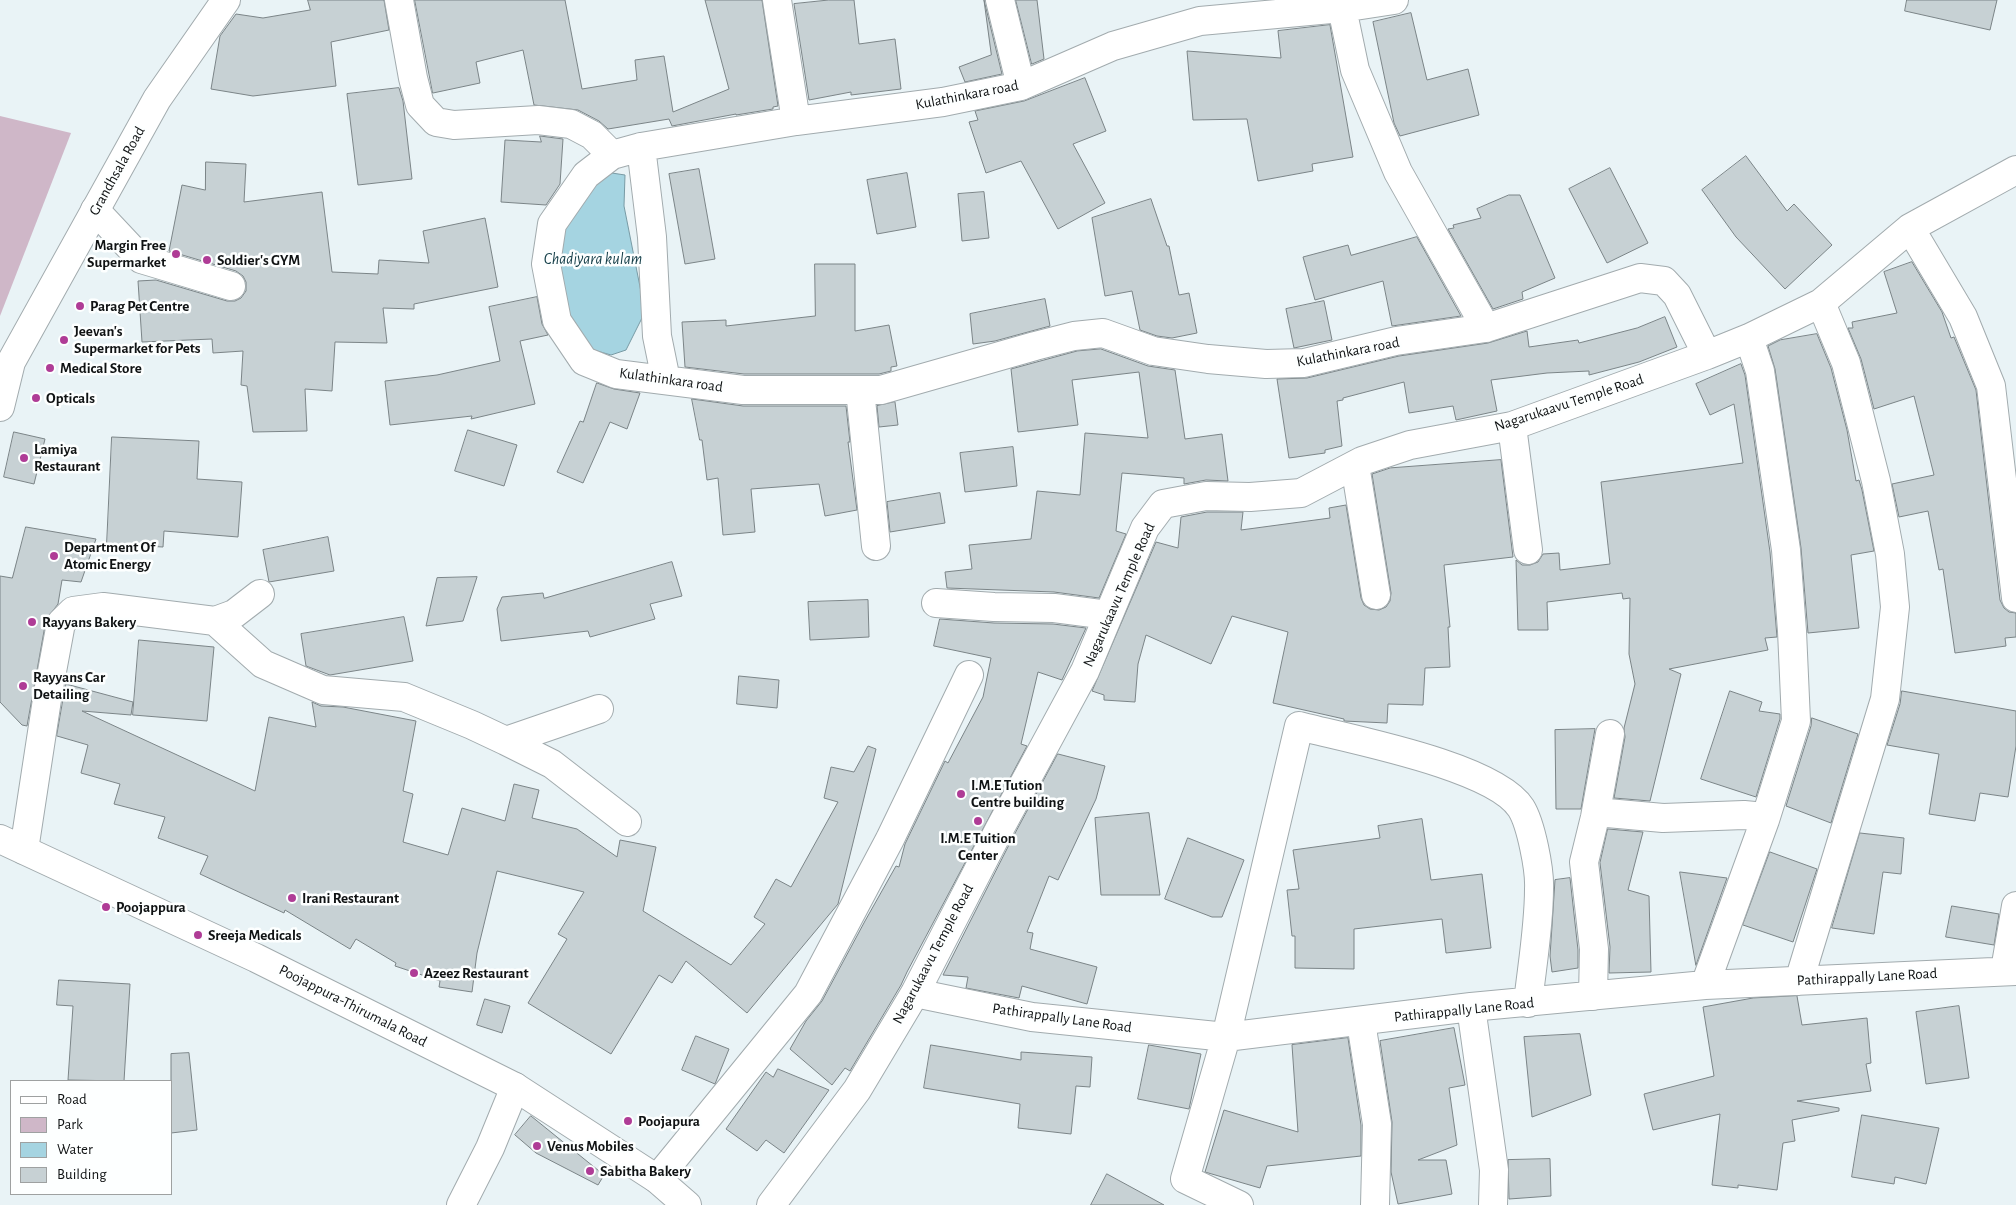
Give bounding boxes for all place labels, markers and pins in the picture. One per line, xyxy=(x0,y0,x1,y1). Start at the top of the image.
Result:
place label: Margin Free Supermarket xyxy=(87,236,166,271)
marker: Margin Free Supermarket xyxy=(170,248,182,260)
place label: Soldier's GYM xyxy=(217,251,300,269)
marker: Soldier's GYM xyxy=(201,254,213,266)
place label: Parag Pet Centre xyxy=(90,297,189,315)
marker: Parag Pet Centre xyxy=(74,300,86,312)
place label: Jeevan's Supermarket for Pets xyxy=(74,322,201,357)
marker: Jeevan's Supermarket for Pets xyxy=(58,334,70,346)
place label: Medical Store xyxy=(60,359,142,377)
marker: Medical Store xyxy=(44,362,56,374)
place label: Opticals xyxy=(46,389,95,407)
marker: Opticals xyxy=(30,392,42,404)
place label: Lamiya Restaurant xyxy=(34,440,100,475)
marker: Lamiya Restaurant xyxy=(18,452,30,464)
place label: Department Of Atomic Energy xyxy=(64,538,155,573)
marker: Department Of Atomic Energy xyxy=(48,550,60,562)
place label: Rayyans Bakery xyxy=(42,613,136,631)
marker: Rayyans Bakery xyxy=(26,616,38,628)
place label: Rayyans Car Detailing xyxy=(33,668,105,703)
marker: Rayyans Car Detailing xyxy=(17,680,29,692)
place label: I.M.E Tution Centre building xyxy=(971,776,1064,811)
marker: I.M.E Tution Centre building xyxy=(955,788,967,800)
marker: I.M.E Tuition Center xyxy=(972,815,984,827)
place label: I.M.E Tuition Center xyxy=(940,829,1016,864)
place label: Irani Restaurant xyxy=(302,889,399,907)
marker: Irani Restaurant xyxy=(286,892,298,904)
place label: Poojappura xyxy=(116,898,186,916)
marker: Poojappura xyxy=(100,901,112,913)
place label: Sreeja Medicals xyxy=(208,926,302,944)
marker: Sreeja Medicals xyxy=(192,929,204,941)
place label: Azeez Restaurant xyxy=(424,964,528,982)
marker: Azeez Restaurant xyxy=(408,967,420,979)
place label: Poojapura xyxy=(638,1112,700,1130)
marker: Poojapura xyxy=(622,1115,634,1127)
place label: Venus Mobiles xyxy=(547,1137,634,1155)
marker: Venus Mobiles xyxy=(531,1140,543,1152)
place label: Sabitha Bakery xyxy=(600,1162,691,1180)
marker: Sabitha Bakery xyxy=(584,1165,596,1177)

